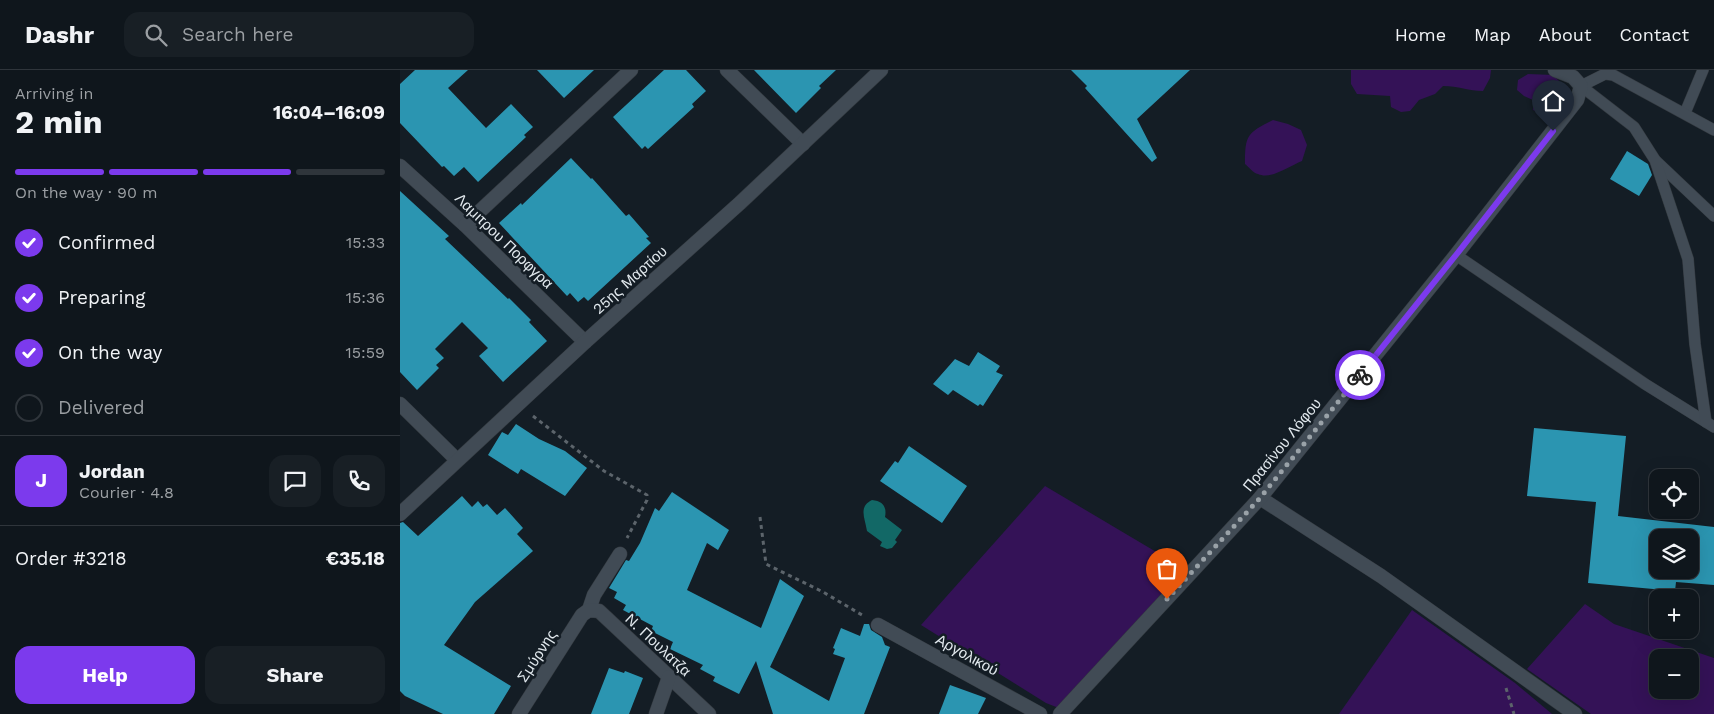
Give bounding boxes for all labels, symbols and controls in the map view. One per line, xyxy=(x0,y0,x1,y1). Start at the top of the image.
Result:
search box xyxy=(124,12,474,57)
text: Dashr xyxy=(25,21,94,49)
icon: search xyxy=(142,21,170,49)
text: Search here xyxy=(182,23,293,46)
text: Home xyxy=(1395,24,1446,45)
text: Map xyxy=(1474,24,1511,45)
text: About xyxy=(1539,24,1591,45)
text: Contact xyxy=(1619,24,1689,45)
pin xyxy=(1532,80,1574,131)
text: Arriving in xyxy=(15,84,93,103)
icon: home xyxy=(1539,87,1567,115)
text: 16:04–16:09 xyxy=(273,101,385,124)
text: 2 min xyxy=(15,103,103,141)
text: On the way · 90 m xyxy=(15,183,158,202)
street label: Λαμιτρου Πορφγρα xyxy=(451,190,557,293)
icon: check xyxy=(15,229,43,257)
text: Confirmed xyxy=(58,231,155,254)
text: 15:33 xyxy=(346,233,385,252)
street label: 25ης Μαρτίου xyxy=(589,242,671,318)
icon: check xyxy=(15,284,43,312)
text: Preparing xyxy=(58,286,145,309)
text: 15:36 xyxy=(346,288,385,307)
icon: check xyxy=(15,339,43,367)
text: On the way xyxy=(58,341,162,364)
text: 15:59 xyxy=(346,343,385,362)
courier xyxy=(1335,350,1385,400)
icon: bike xyxy=(1346,361,1374,389)
street label: Πρασίνου Λόφου xyxy=(1239,395,1325,495)
text: Delivered xyxy=(58,396,145,419)
button: chat xyxy=(269,455,321,507)
button: phone xyxy=(333,455,385,507)
text: Jordan xyxy=(79,460,145,483)
text: J xyxy=(35,469,47,492)
map controls xyxy=(1649,469,1699,699)
button: locate xyxy=(1649,469,1699,519)
text: Courier · 4.8 xyxy=(79,483,174,502)
button: layers xyxy=(1649,529,1699,579)
text: Order #3218 xyxy=(15,547,127,570)
text: €35.18 xyxy=(326,547,385,570)
pin xyxy=(1146,548,1188,599)
icon: bag xyxy=(1153,555,1181,583)
button: + xyxy=(1649,589,1699,639)
street label: Ν. Πουλατζα xyxy=(621,610,695,680)
street label: Σμύρνης xyxy=(514,627,560,685)
street label: Αργολικού xyxy=(933,630,1001,680)
button: Help xyxy=(15,646,195,704)
button: Share xyxy=(205,646,385,704)
button: − xyxy=(1649,649,1699,699)

